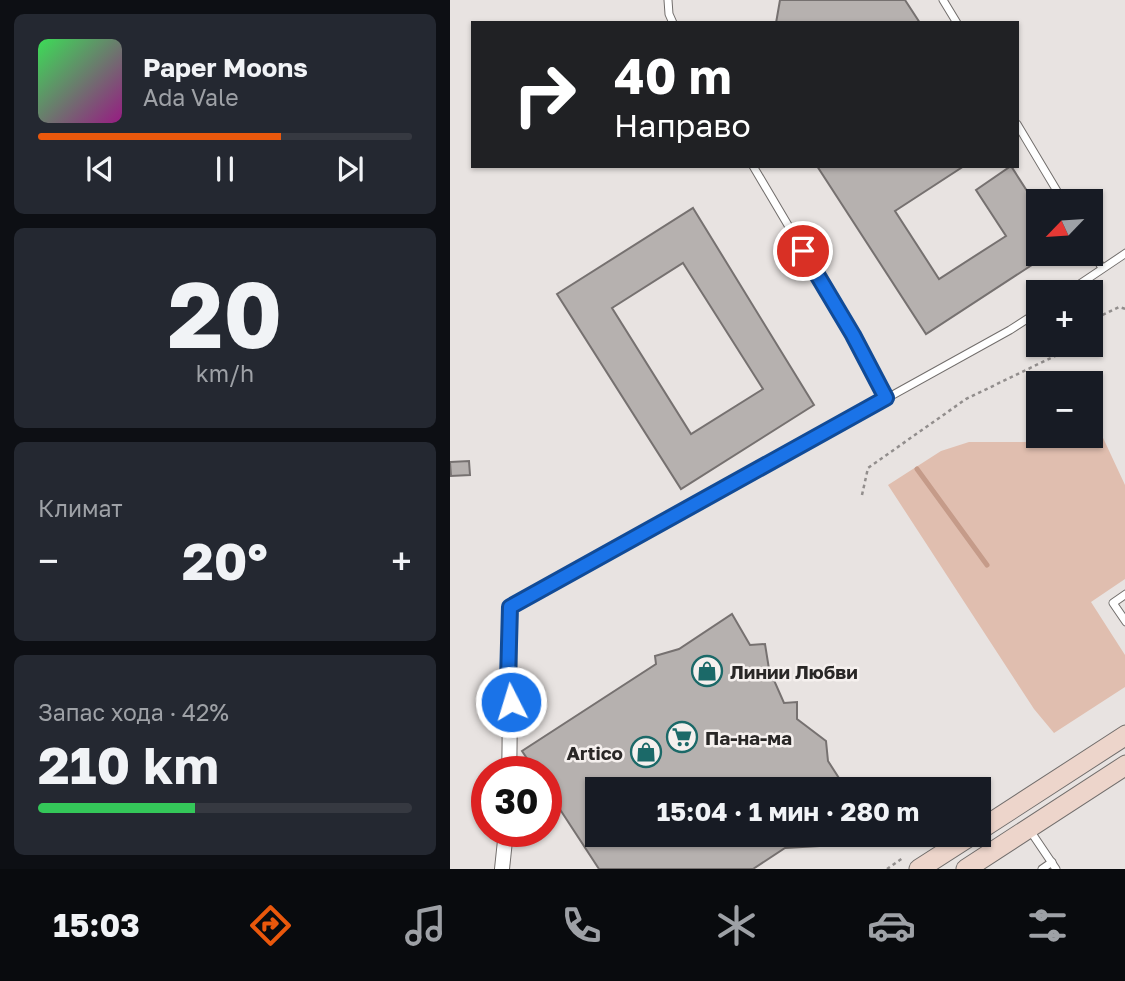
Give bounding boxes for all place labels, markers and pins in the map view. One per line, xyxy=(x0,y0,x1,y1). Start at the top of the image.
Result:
pin xyxy=(773,221,833,281)
shop icon: Линии Любви xyxy=(690,654,724,688)
place label: Линии Любви xyxy=(730,660,858,683)
supermarket icon: Па-на-ма xyxy=(665,720,699,754)
place label: Па-на-ма xyxy=(705,726,792,749)
shop icon: Artico xyxy=(629,735,663,769)
place label: Artico xyxy=(567,741,623,764)

